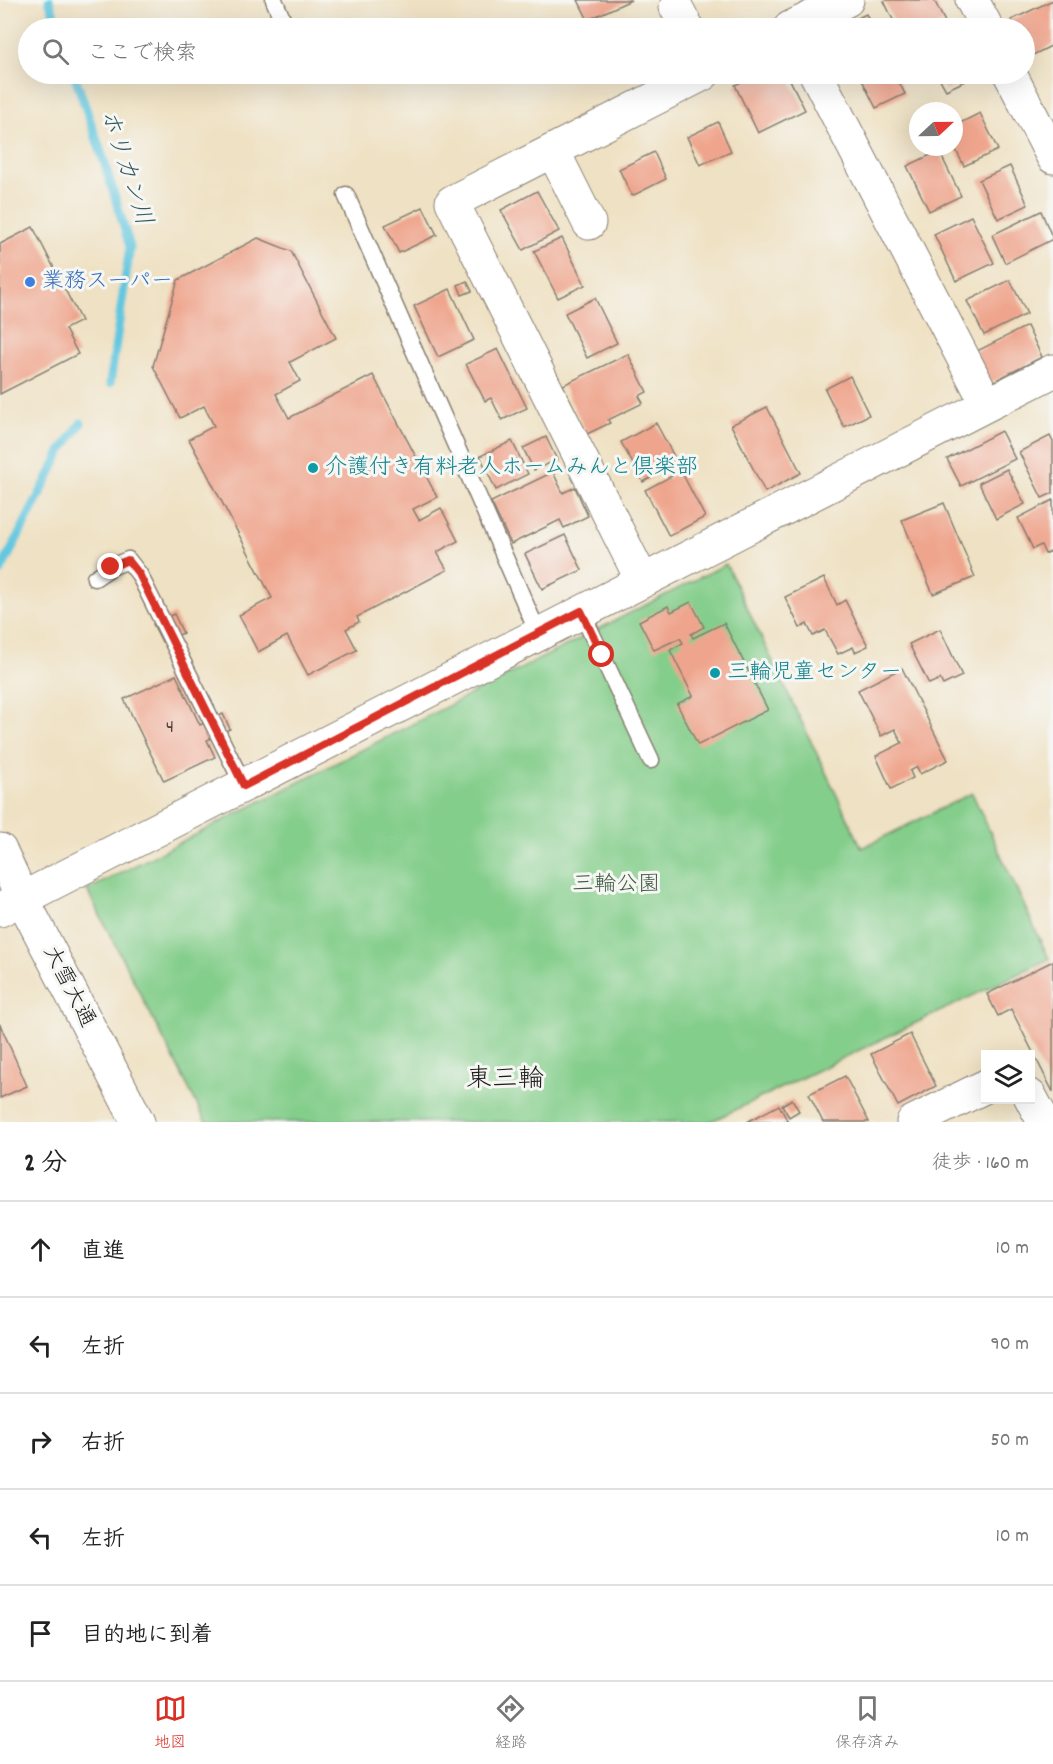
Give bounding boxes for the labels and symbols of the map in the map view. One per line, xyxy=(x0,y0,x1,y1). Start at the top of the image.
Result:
north arrow xyxy=(909,102,963,156)
water label: ホリカン川 xyxy=(90,106,160,230)
place label: 業務スーパー xyxy=(42,267,173,298)
marker: 業務スーパー xyxy=(23,275,37,289)
place label: 介護付き有料老人ホームみんと倶楽部 xyxy=(325,453,698,484)
marker: 介護付き有料老人ホームみんと倶楽部 xyxy=(306,461,320,475)
route end xyxy=(97,553,123,579)
route start xyxy=(588,641,614,667)
place label: 三輪児童センター xyxy=(727,658,902,689)
marker: 三輪児童センター xyxy=(708,666,722,680)
house number: 4 xyxy=(166,714,174,742)
park label: 三輪公園 xyxy=(572,870,660,901)
street label: 大雪大通 xyxy=(34,941,102,1033)
district label: 東三輪 xyxy=(466,1062,544,1099)

